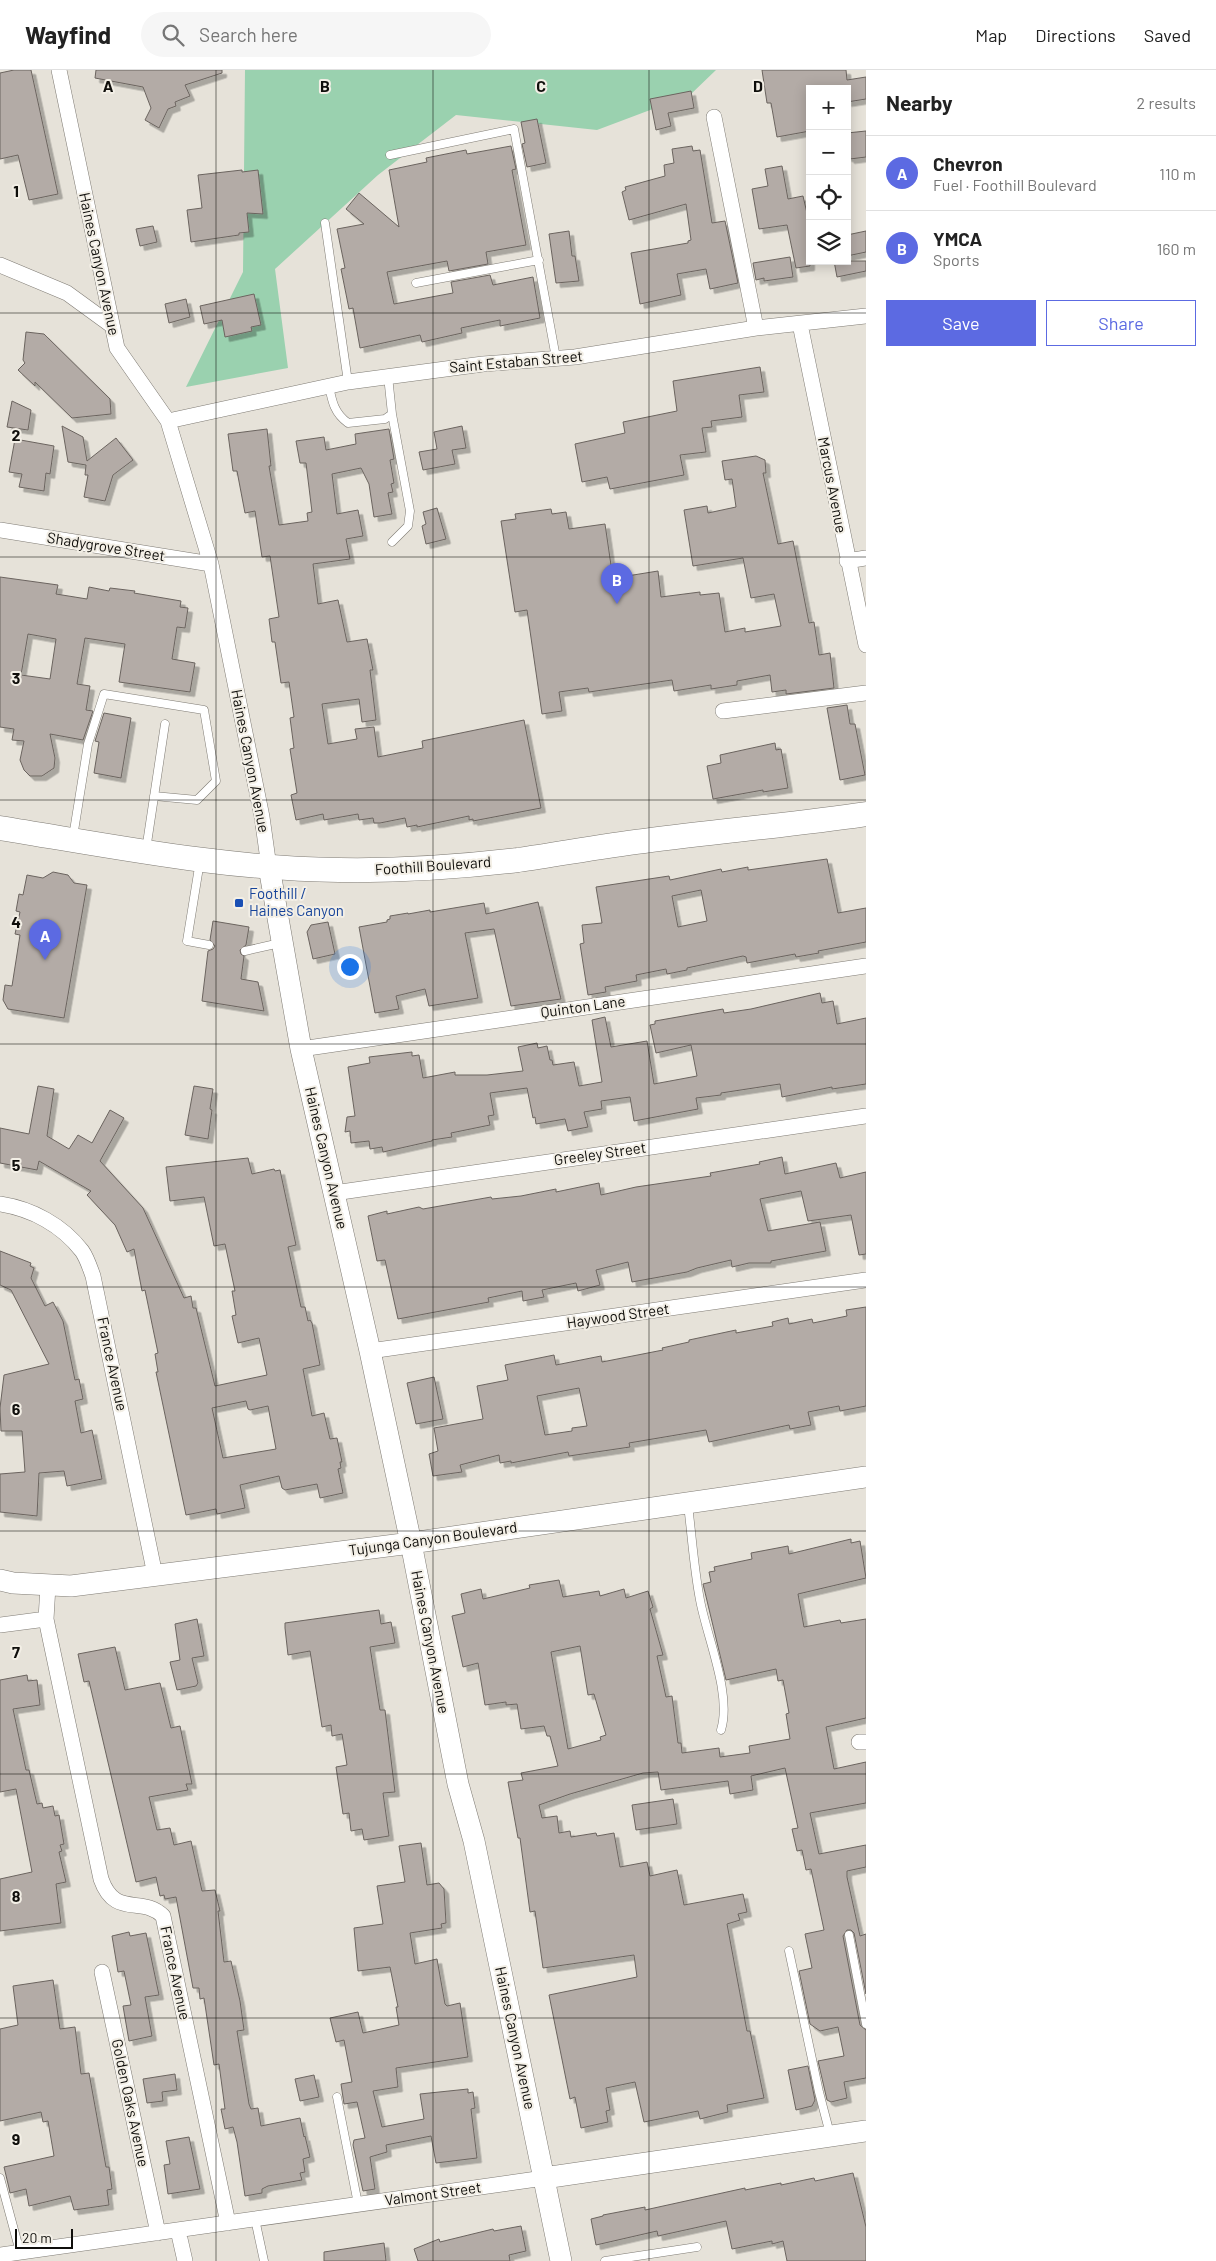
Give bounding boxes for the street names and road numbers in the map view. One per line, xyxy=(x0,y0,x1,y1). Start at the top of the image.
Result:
street label: Haines Canyon Avenue xyxy=(76,191,124,337)
street label: Saint Estaban Street xyxy=(448,346,583,376)
street label: Marcus Avenue xyxy=(815,435,851,534)
street label: Shadygrove Street xyxy=(46,528,167,564)
street label: Haines Canyon Avenue xyxy=(228,688,274,834)
street label: Foothill Boulevard xyxy=(374,852,492,878)
street label: Quinton Lane xyxy=(539,991,626,1021)
street label: Haines Canyon Avenue xyxy=(302,1085,352,1231)
street label: Greeley Street xyxy=(553,1138,647,1168)
street label: Haywood Street xyxy=(565,1299,670,1331)
street label: France Avenue xyxy=(94,1315,132,1413)
street label: Tujunga Canyon Boulevard xyxy=(347,1517,518,1559)
street label: Haines Canyon Avenue xyxy=(408,1569,454,1715)
street label: France Avenue xyxy=(157,1924,195,2022)
street label: Haines Canyon Avenue xyxy=(492,1965,540,2111)
street label: Golden Oaks Avenue xyxy=(109,2037,153,2168)
street label: Valmont Street xyxy=(383,2177,482,2209)

